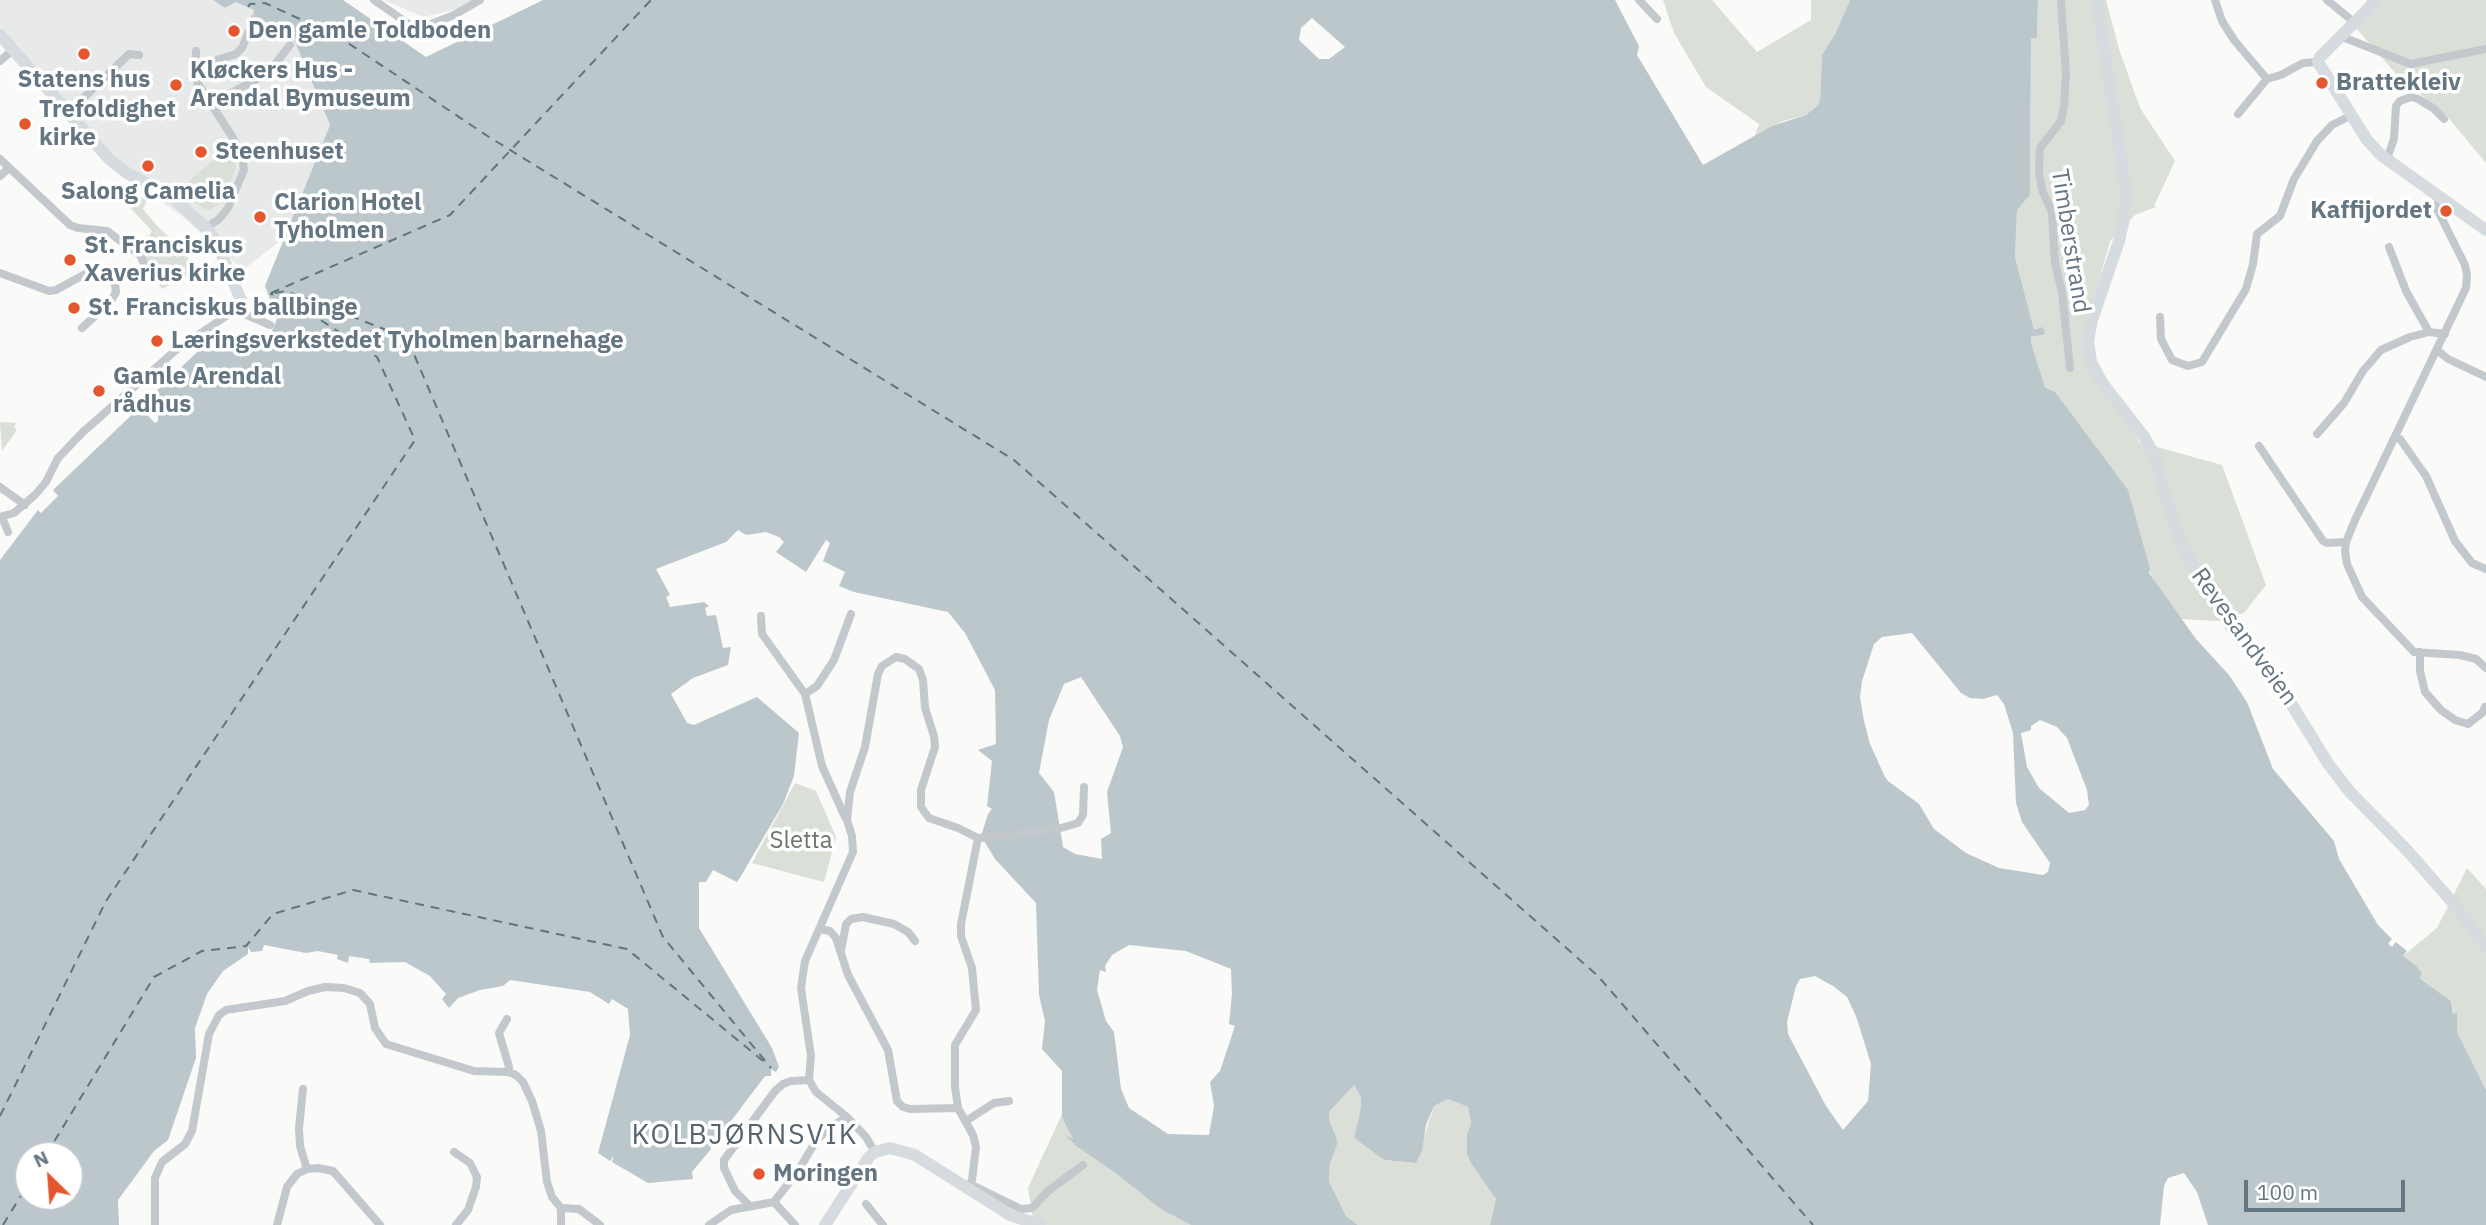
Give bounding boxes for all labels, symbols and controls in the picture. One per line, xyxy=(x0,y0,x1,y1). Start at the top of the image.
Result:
place label: Den gamle Toldboden xyxy=(248,17,491,45)
marker: Den gamle Toldboden xyxy=(226,23,242,39)
marker: Statens hus xyxy=(76,46,92,62)
place label: Kløckers Hus - Arendal Bymuseum xyxy=(190,57,411,113)
place label: Statens hus xyxy=(18,66,150,94)
place label: Brattekleiv xyxy=(2336,69,2461,97)
marker: Brattekleiv xyxy=(2314,75,2330,91)
marker: Kløckers Hus - Arendal Bymuseum xyxy=(168,77,184,93)
place label: Trefoldighet kirke xyxy=(39,96,176,152)
marker: Trefoldighet kirke xyxy=(17,116,33,132)
place label: Steenhuset xyxy=(215,138,344,166)
marker: Steenhuset xyxy=(193,144,209,160)
marker: Salong Camelia xyxy=(140,158,156,174)
street label: Timberstrand xyxy=(2044,167,2096,315)
place label: Salong Camelia xyxy=(61,178,235,206)
place label: Clarion Hotel Tyholmen xyxy=(274,189,421,245)
place label: Kaffijordet xyxy=(2310,197,2432,225)
marker: Kaffijordet xyxy=(2438,203,2454,219)
marker: Clarion Hotel Tyholmen xyxy=(252,209,268,225)
place label: St. Franciskus Xaverius kirke xyxy=(84,232,245,288)
marker: St. Franciskus Xaverius kirke xyxy=(62,252,78,268)
place label: St. Franciskus ballbinge xyxy=(88,294,358,322)
marker: St. Franciskus ballbinge xyxy=(66,300,82,316)
place label: Læringsverkstedet Tyholmen barnehage xyxy=(171,327,624,355)
marker: Læringsverkstedet Tyholmen barnehage xyxy=(149,333,165,349)
place label: Gamle Arendal rådhus xyxy=(113,363,281,419)
marker: Gamle Arendal rådhus xyxy=(91,383,107,399)
street label: Revesandveien xyxy=(2185,563,2303,711)
park label: Sletta xyxy=(769,827,833,855)
district label: KOLBJØRNSVIK xyxy=(633,1119,857,1153)
north arrow xyxy=(14,1141,84,1211)
text: N xyxy=(30,1145,52,1173)
place label: Moringen xyxy=(773,1160,878,1188)
marker: Moringen xyxy=(751,1166,767,1182)
scale bar xyxy=(2248,1166,2409,1210)
text: 100 m xyxy=(2257,1178,2318,1206)

